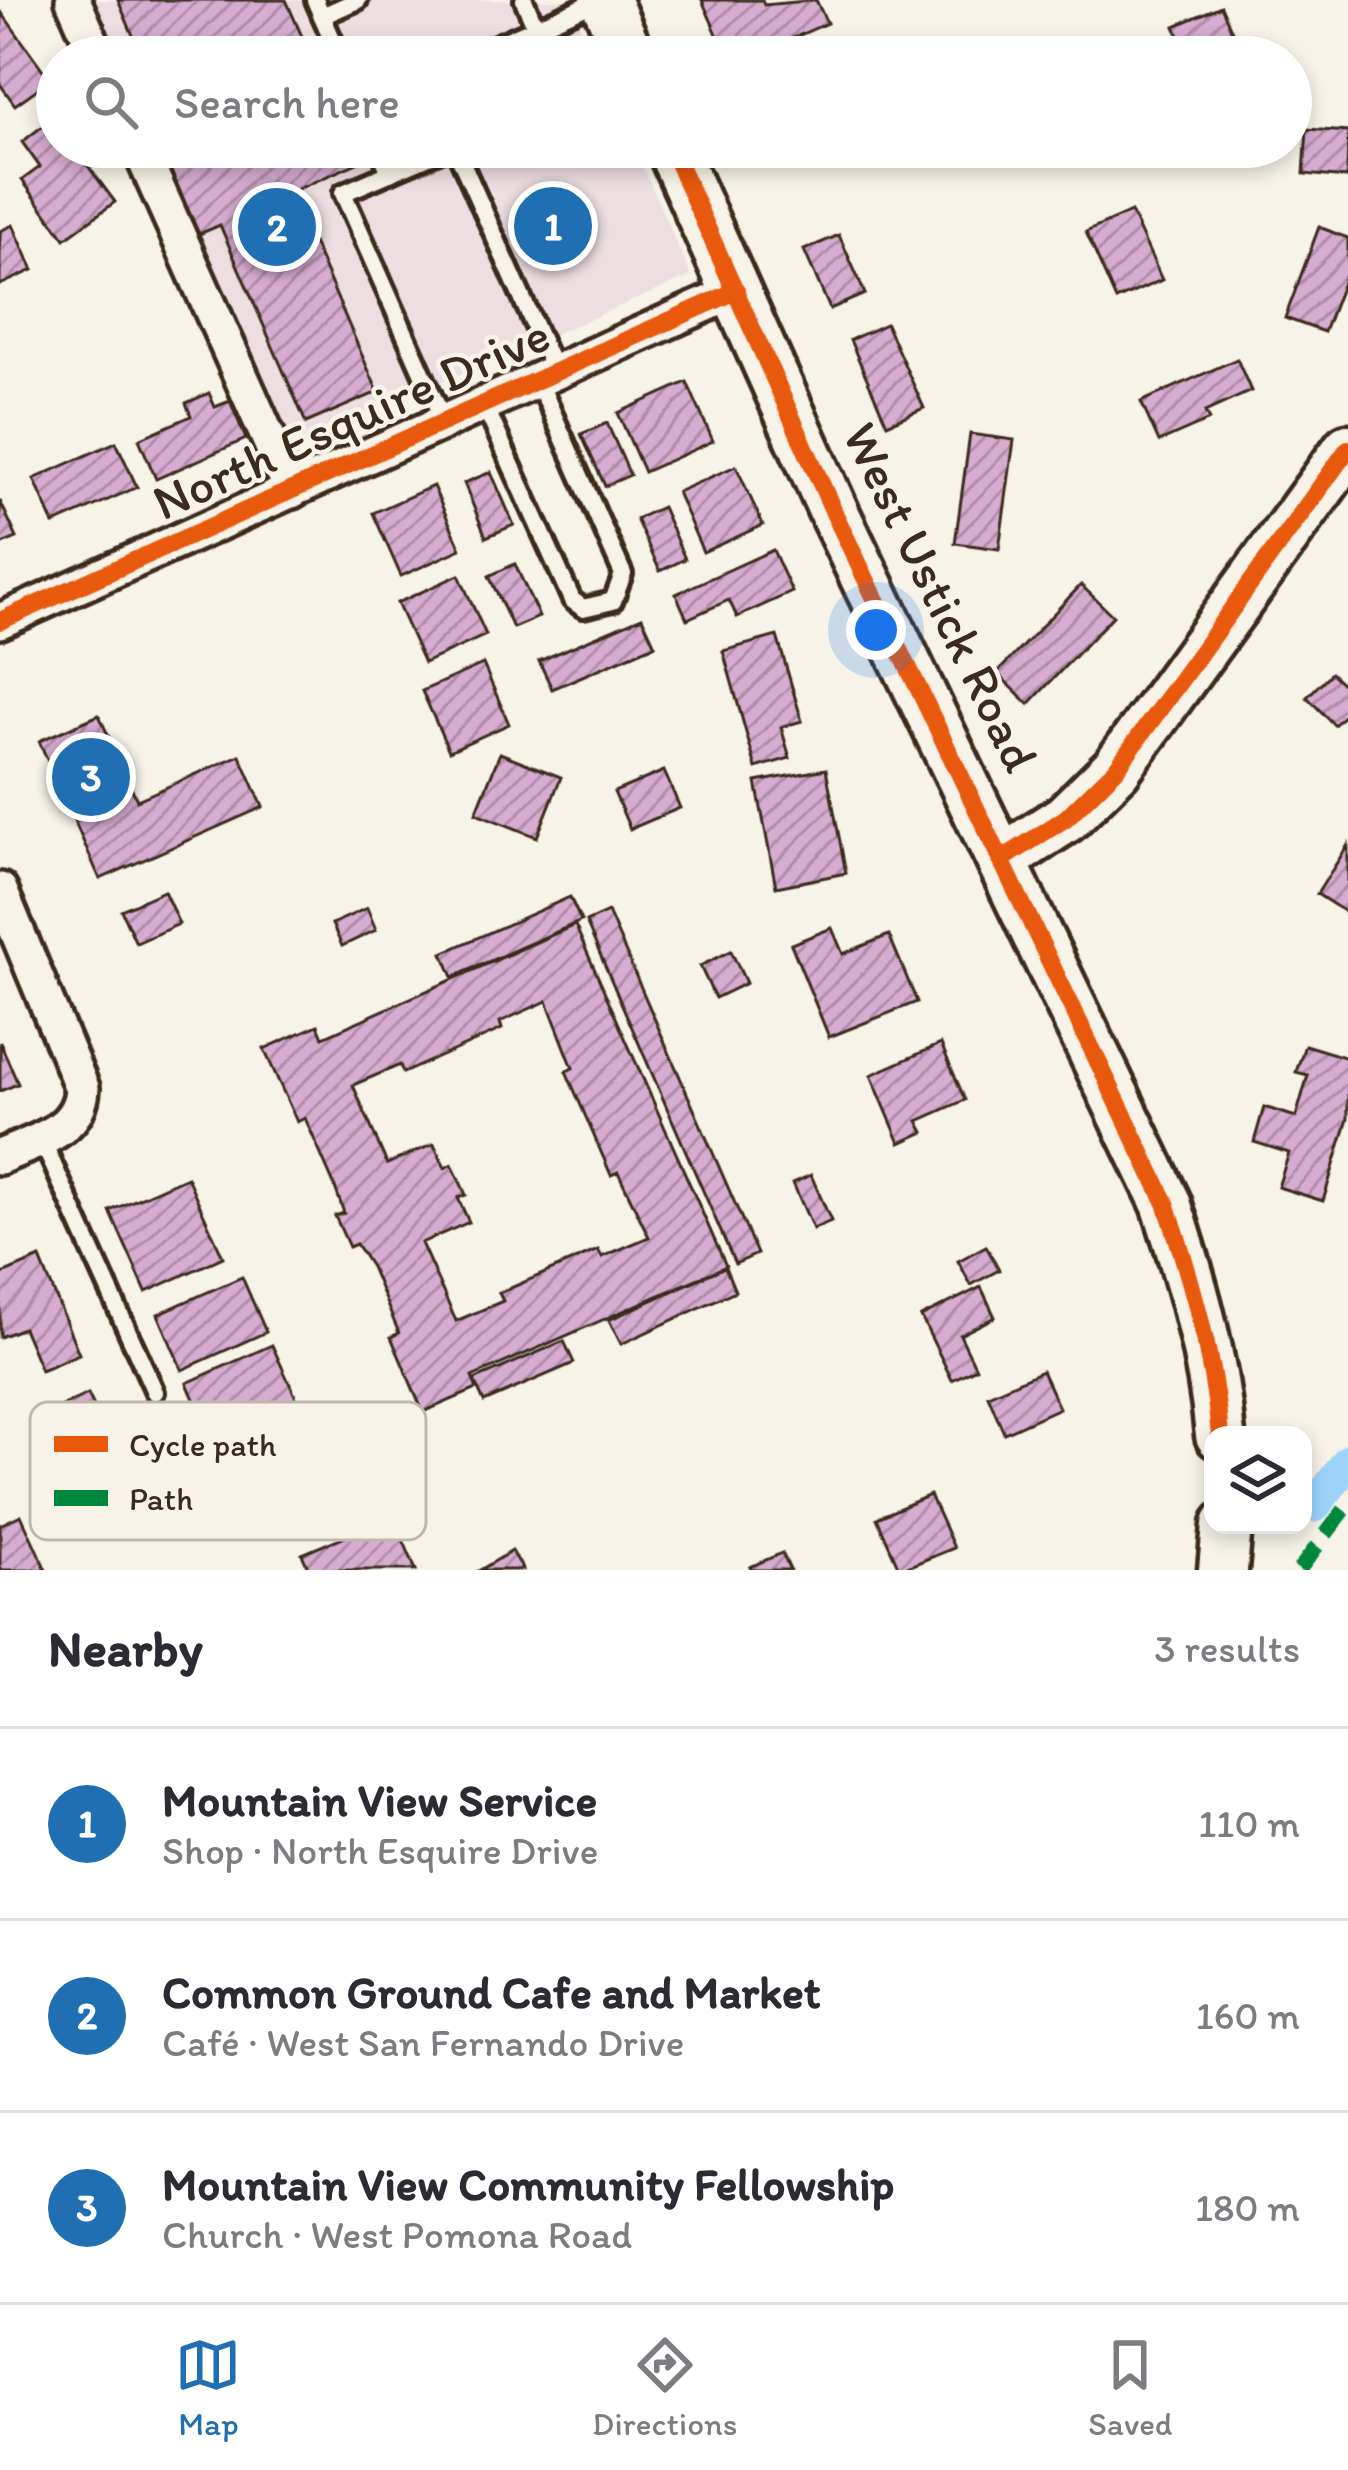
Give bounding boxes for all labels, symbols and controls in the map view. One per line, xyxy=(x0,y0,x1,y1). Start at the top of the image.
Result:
search box xyxy=(36,36,1312,168)
icon: search xyxy=(78,69,144,135)
text: Search here xyxy=(174,75,400,129)
pin: 1 xyxy=(514,181,592,271)
pin: 2 xyxy=(238,182,316,272)
street label: North Esquire Drive xyxy=(143,303,559,533)
street label: West Ustick Road xyxy=(830,412,1052,782)
your location xyxy=(846,600,906,660)
pin: 3 xyxy=(52,732,130,822)
legend xyxy=(30,1402,426,1540)
text: Cycle path xyxy=(129,1425,277,1464)
map controls xyxy=(1204,1426,1312,1534)
button: layers xyxy=(1204,1426,1312,1534)
text: Path xyxy=(129,1479,193,1518)
text: Nearby xyxy=(48,1618,203,1679)
text: 3 results xyxy=(1154,1625,1300,1672)
text: Mountain View Service xyxy=(162,1773,597,1827)
text: 1 xyxy=(78,1800,96,1847)
text: 110 m xyxy=(1198,1800,1300,1847)
text: Shop · North Esquire Drive xyxy=(162,1827,598,1874)
text: Common Ground Cafe and Market xyxy=(162,1965,821,2019)
text: 2 xyxy=(77,1992,97,2039)
text: 160 m xyxy=(1196,1992,1300,2039)
text: Café · West San Fernando Drive xyxy=(162,2019,684,2066)
text: Mountain View Community Fellowship xyxy=(162,2157,894,2211)
text: 3 xyxy=(76,2184,98,2231)
text: 180 m xyxy=(1195,2184,1300,2231)
text: Church · West Pomona Road xyxy=(162,2211,632,2258)
tab: Map xyxy=(175,2332,241,2443)
tab: Directions xyxy=(592,2332,737,2443)
tab: Saved xyxy=(1088,2332,1173,2443)

